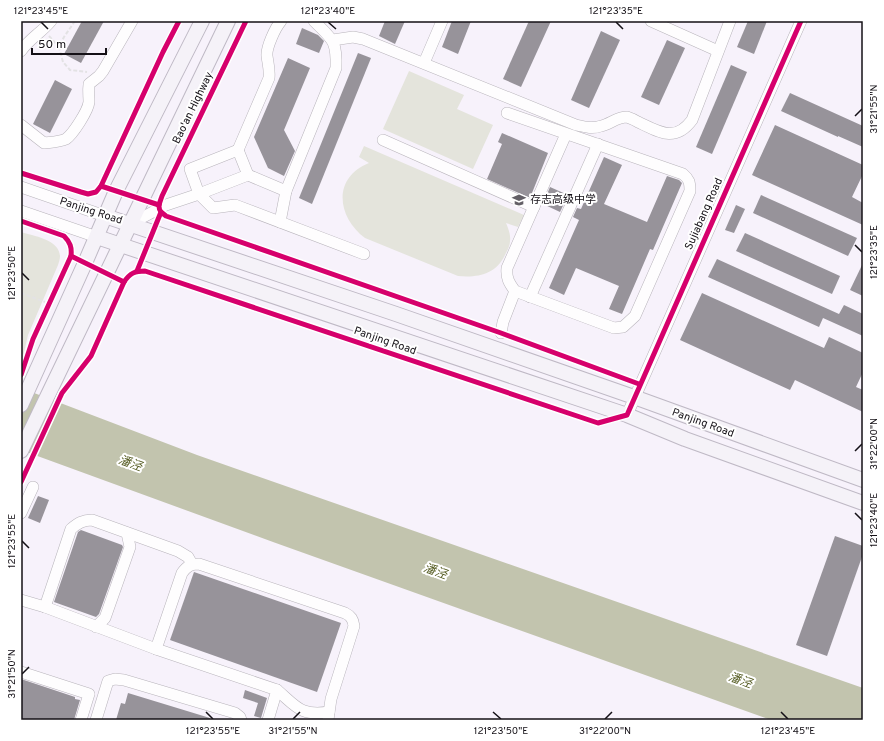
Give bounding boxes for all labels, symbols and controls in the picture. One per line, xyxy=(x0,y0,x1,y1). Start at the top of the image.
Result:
text: 121°23'45"E xyxy=(14,5,68,18)
text: 121°23'40"E xyxy=(301,5,355,18)
text: 121°23'35"E xyxy=(589,5,643,18)
scale bar xyxy=(32,30,106,56)
text: 50 m xyxy=(38,37,66,53)
street label: Bao'an Highway xyxy=(169,69,217,146)
text: 31°21'55"N xyxy=(868,84,881,134)
street label: Sujiabang Road xyxy=(682,176,726,252)
school or university icon: 存志高级中学 xyxy=(511,192,527,208)
place label: 存志高级中学 xyxy=(530,193,596,207)
street label: Panjing Road xyxy=(58,194,124,228)
text: 121°23'35"E xyxy=(868,225,881,279)
text: 121°23'50"E xyxy=(6,246,19,300)
street label: Panjing Road xyxy=(352,324,418,358)
street label: Panjing Road xyxy=(670,405,736,441)
text: 31°22'00"N xyxy=(868,418,881,470)
water label: 潘泾 xyxy=(116,452,145,476)
text: 121°23'40"E xyxy=(868,493,881,547)
text: 121°23'55"E xyxy=(6,514,19,568)
water label: 潘泾 xyxy=(421,560,450,584)
text: 31°21'50"N xyxy=(6,649,19,699)
water label: 潘泾 xyxy=(726,669,755,693)
text: 121°23'55"E xyxy=(186,725,240,738)
text: 31°21'55"N xyxy=(268,725,318,738)
text: 121°23'50"E xyxy=(474,725,528,738)
text: 31°22'00"N xyxy=(579,725,631,738)
text: 121°23'45"E xyxy=(761,725,815,738)

